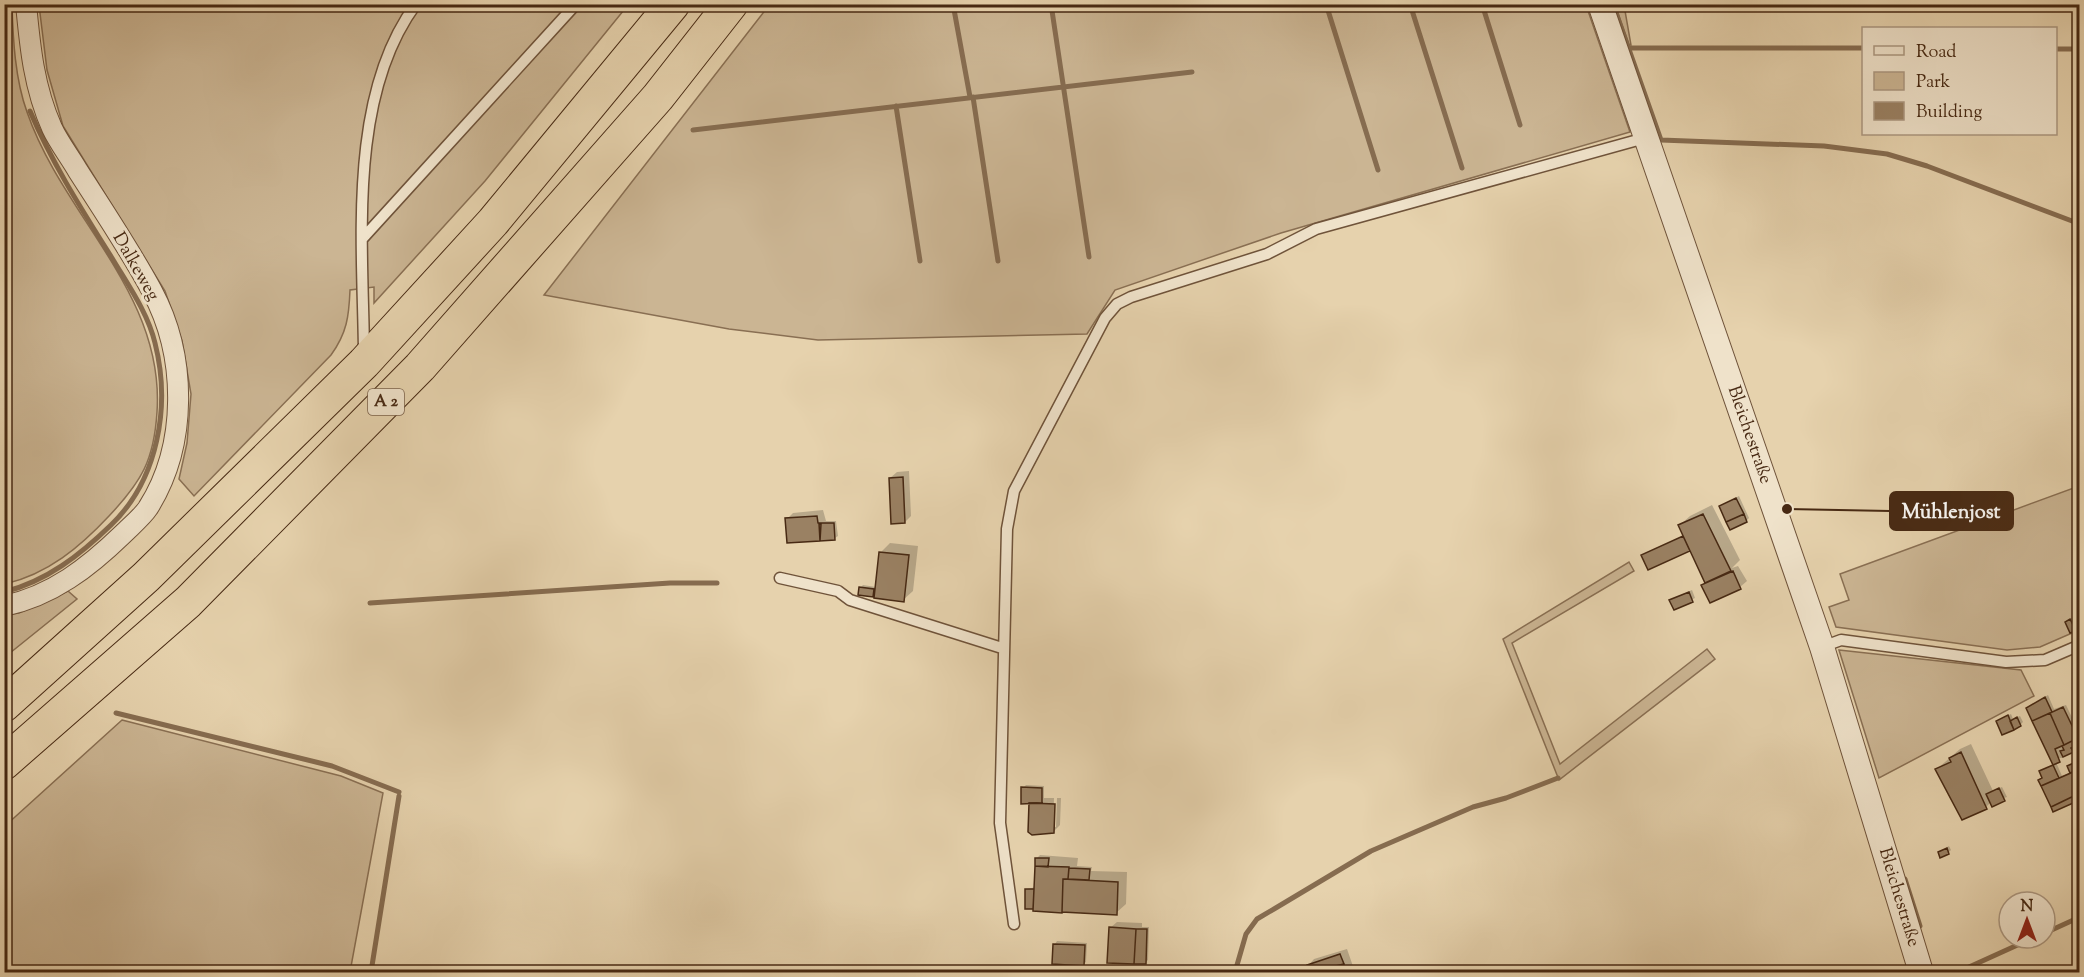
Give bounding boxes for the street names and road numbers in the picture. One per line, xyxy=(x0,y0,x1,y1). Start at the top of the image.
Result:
street label: Dalkeweg xyxy=(105,228,165,306)
street label: Bleichestraße xyxy=(1720,382,1778,488)
road number: A 2 xyxy=(368,389,404,415)
street label: Bleichestraße xyxy=(1871,845,1926,950)

